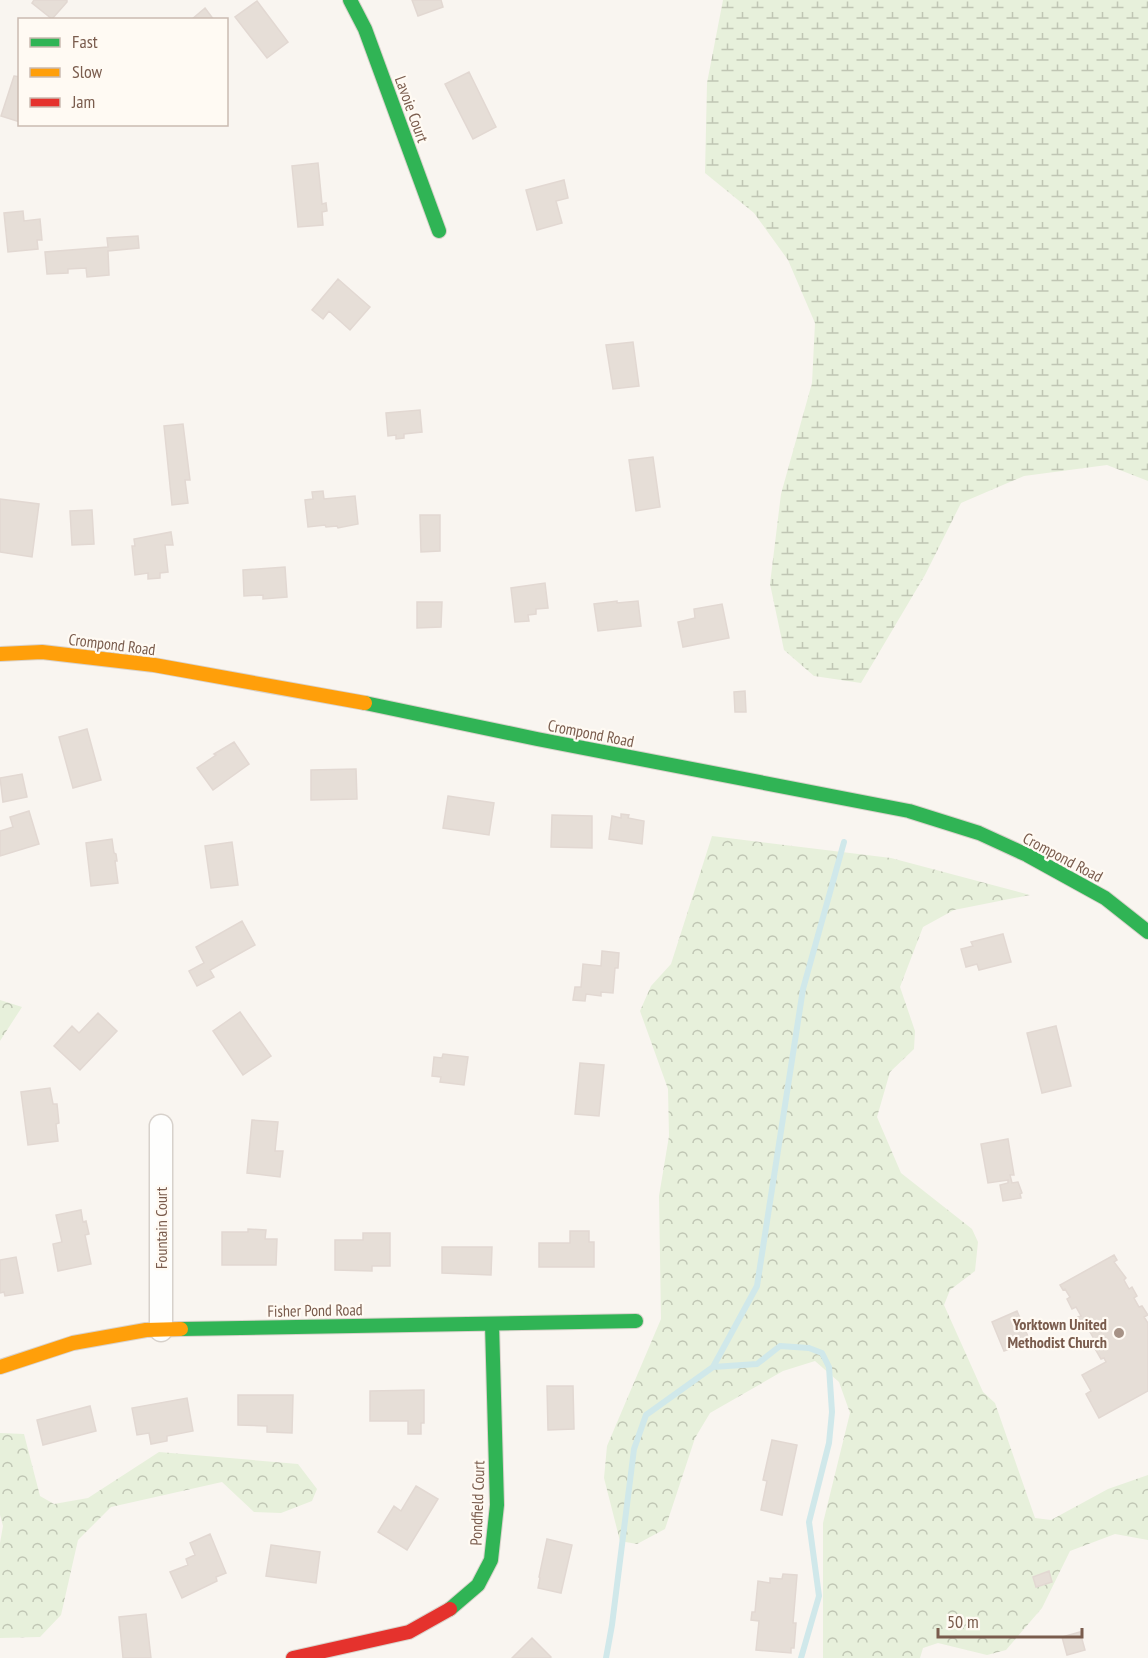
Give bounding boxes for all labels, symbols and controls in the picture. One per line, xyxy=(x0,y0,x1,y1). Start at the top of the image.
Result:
legend xyxy=(18,18,228,126)
text: Fast xyxy=(72,30,98,53)
text: Slow xyxy=(72,60,103,83)
street label: Lavoie Court xyxy=(391,73,433,146)
text: Jam xyxy=(71,90,95,113)
street label: Crompond Road xyxy=(67,629,157,659)
street label: Crompond Road xyxy=(546,715,636,751)
street label: Crompond Road xyxy=(1020,828,1106,886)
street label: Fountain Court xyxy=(151,1186,171,1269)
street label: Fisher Pond Road xyxy=(267,1299,363,1321)
place label: Yorktown United Methodist Church xyxy=(1007,1314,1107,1352)
marker: Yorktown United Methodist Church xyxy=(1112,1326,1126,1340)
street label: Pondfield Court xyxy=(466,1459,489,1546)
scale bar xyxy=(938,1601,1082,1639)
text: 50 m xyxy=(947,1610,979,1633)

